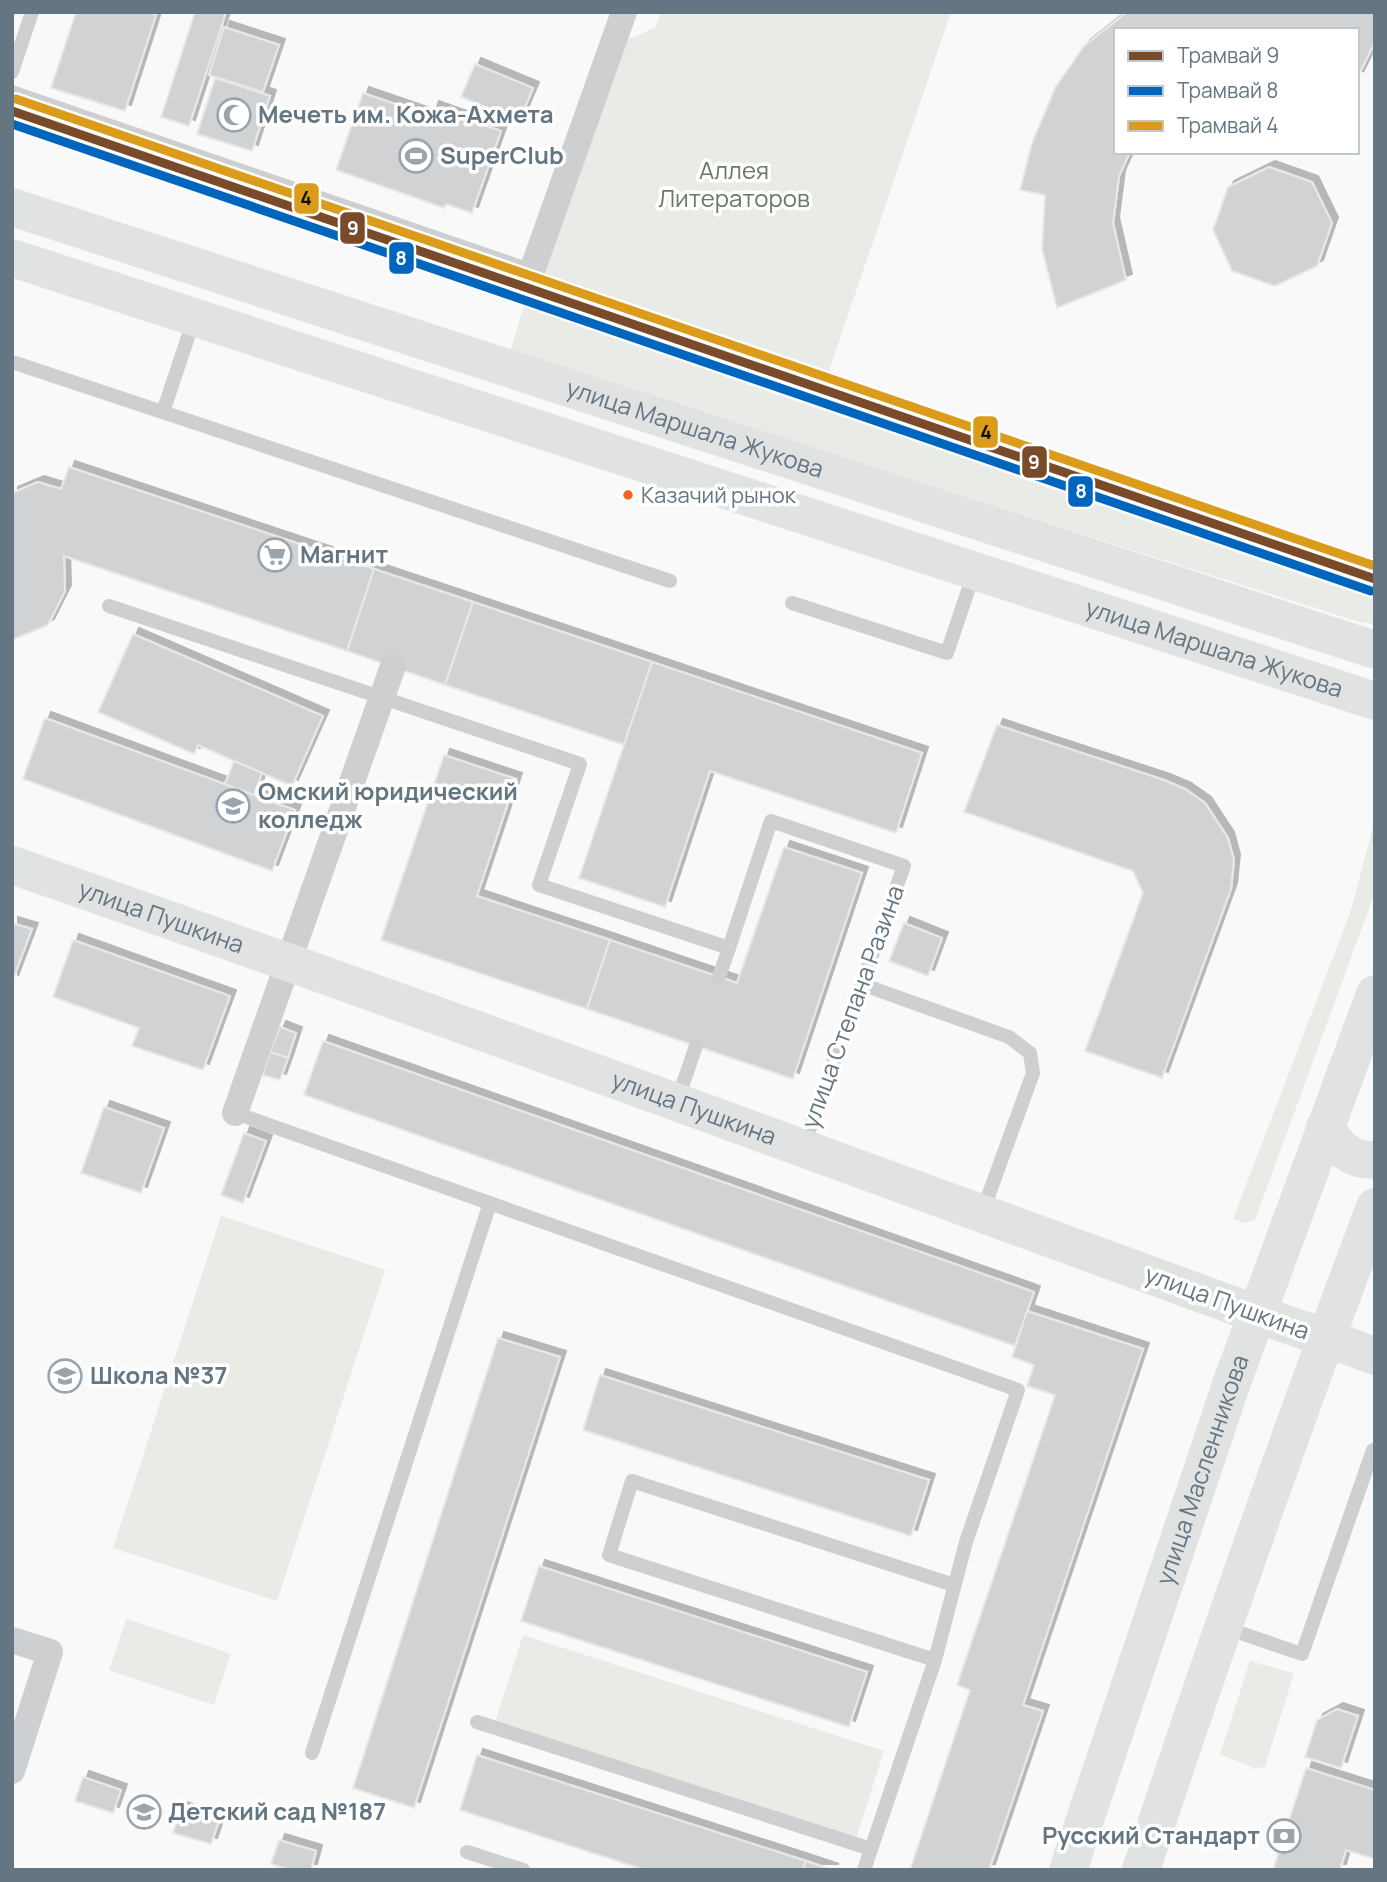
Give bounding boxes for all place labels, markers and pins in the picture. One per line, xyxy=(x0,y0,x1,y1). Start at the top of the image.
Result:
mosque icon: Мечеть им. Кожа-Ахмета xyxy=(215,96,253,134)
place label: Мечеть им. Кожа-Ахмета xyxy=(258,97,553,130)
sports icon: SuperClub xyxy=(397,137,435,175)
place label: SuperClub xyxy=(440,138,564,171)
place label: Казачий рынок xyxy=(641,480,797,510)
marker: Казачий рынок xyxy=(621,488,635,502)
supermarket icon: Магнит xyxy=(256,536,294,574)
place label: Магнит xyxy=(300,537,388,570)
place label: Омский юридический колледж xyxy=(258,774,518,835)
school or university icon: Омский юридический колледж xyxy=(214,787,252,825)
school or university icon: Школа №37 xyxy=(46,1357,84,1395)
place label: Школа №37 xyxy=(90,1358,227,1391)
school or university icon: Детский сад №187 xyxy=(125,1793,163,1831)
place label: Детский сад №187 xyxy=(168,1794,386,1827)
bank icon: Русский Стандарт xyxy=(1265,1817,1303,1855)
place label: Русский Стандарт xyxy=(1042,1818,1260,1851)

